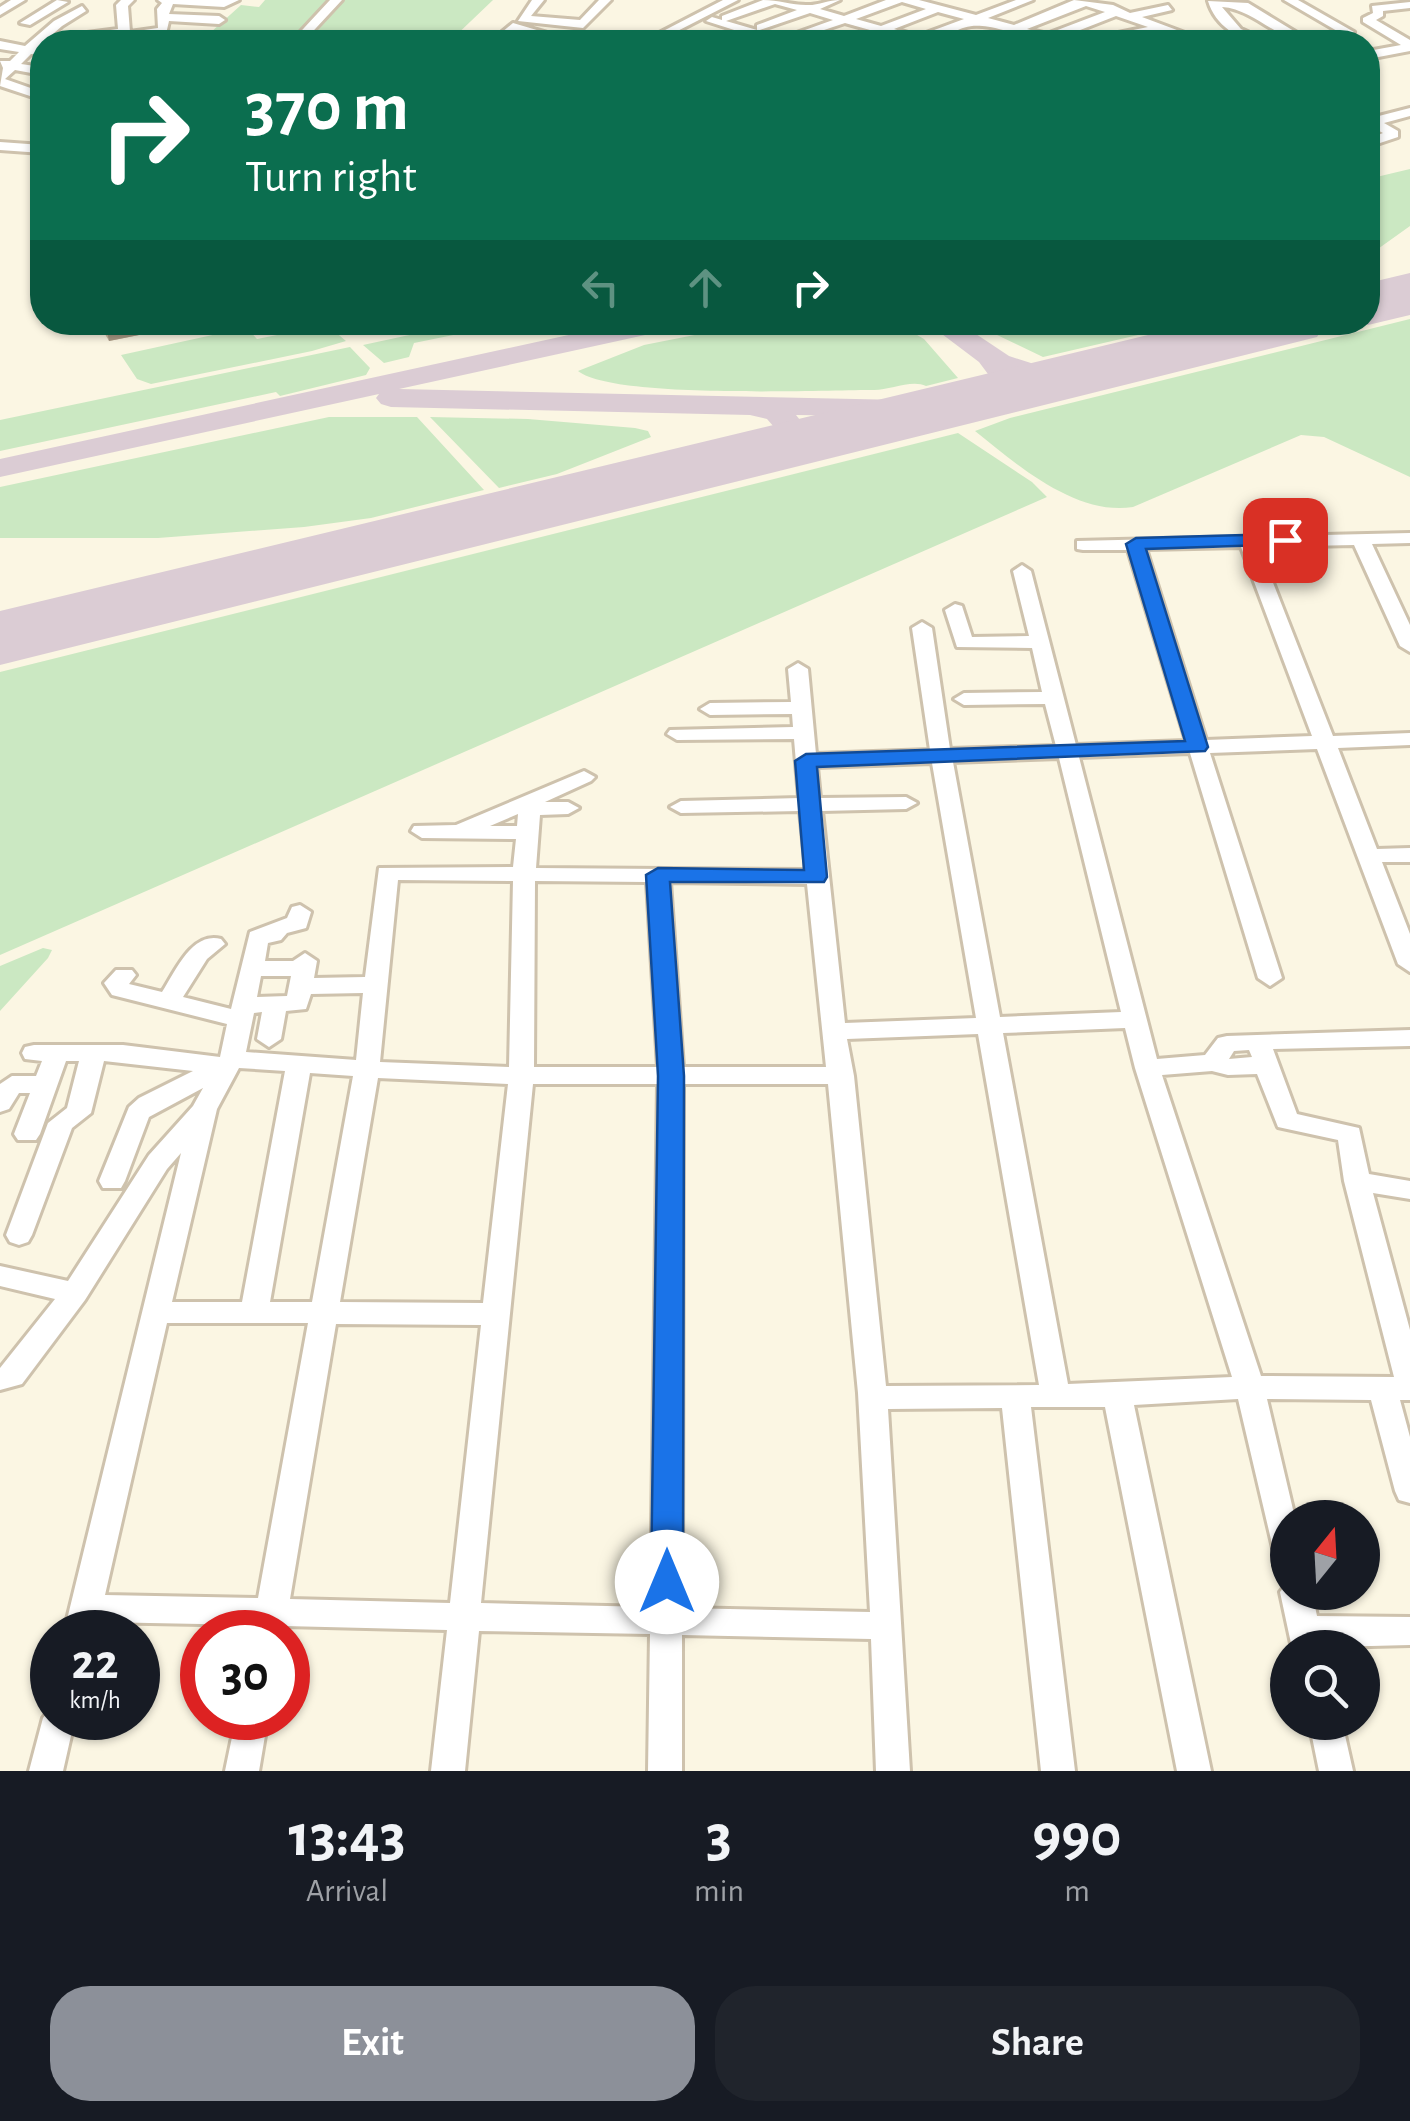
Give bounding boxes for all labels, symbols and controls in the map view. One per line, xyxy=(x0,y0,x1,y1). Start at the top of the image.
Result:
icon: right xyxy=(80,70,210,200)
text: 370 m xyxy=(245,73,409,143)
text: Turn right xyxy=(245,155,417,200)
icon: left xyxy=(573,260,628,315)
icon: ahead xyxy=(678,260,733,315)
icon: right xyxy=(783,260,838,315)
pin xyxy=(1243,498,1328,583)
icon: arrive xyxy=(1258,513,1313,568)
north arrow xyxy=(1270,1500,1380,1610)
map controls xyxy=(1270,1500,1380,1740)
position arrow xyxy=(615,1530,719,1634)
speed limit sign: 30 xyxy=(180,1610,310,1740)
button: search xyxy=(1270,1630,1380,1740)
text: 22 xyxy=(71,1638,119,1688)
text: km/h xyxy=(69,1688,121,1713)
text: 13:43 xyxy=(288,1807,406,1867)
text: 3 xyxy=(706,1807,732,1867)
text: 990 xyxy=(1032,1807,1122,1867)
text: Arrival xyxy=(306,1875,388,1907)
text: min xyxy=(694,1875,744,1907)
text: m xyxy=(1064,1875,1090,1907)
button: Exit xyxy=(50,1986,695,2101)
button: Share xyxy=(715,1986,1360,2101)

